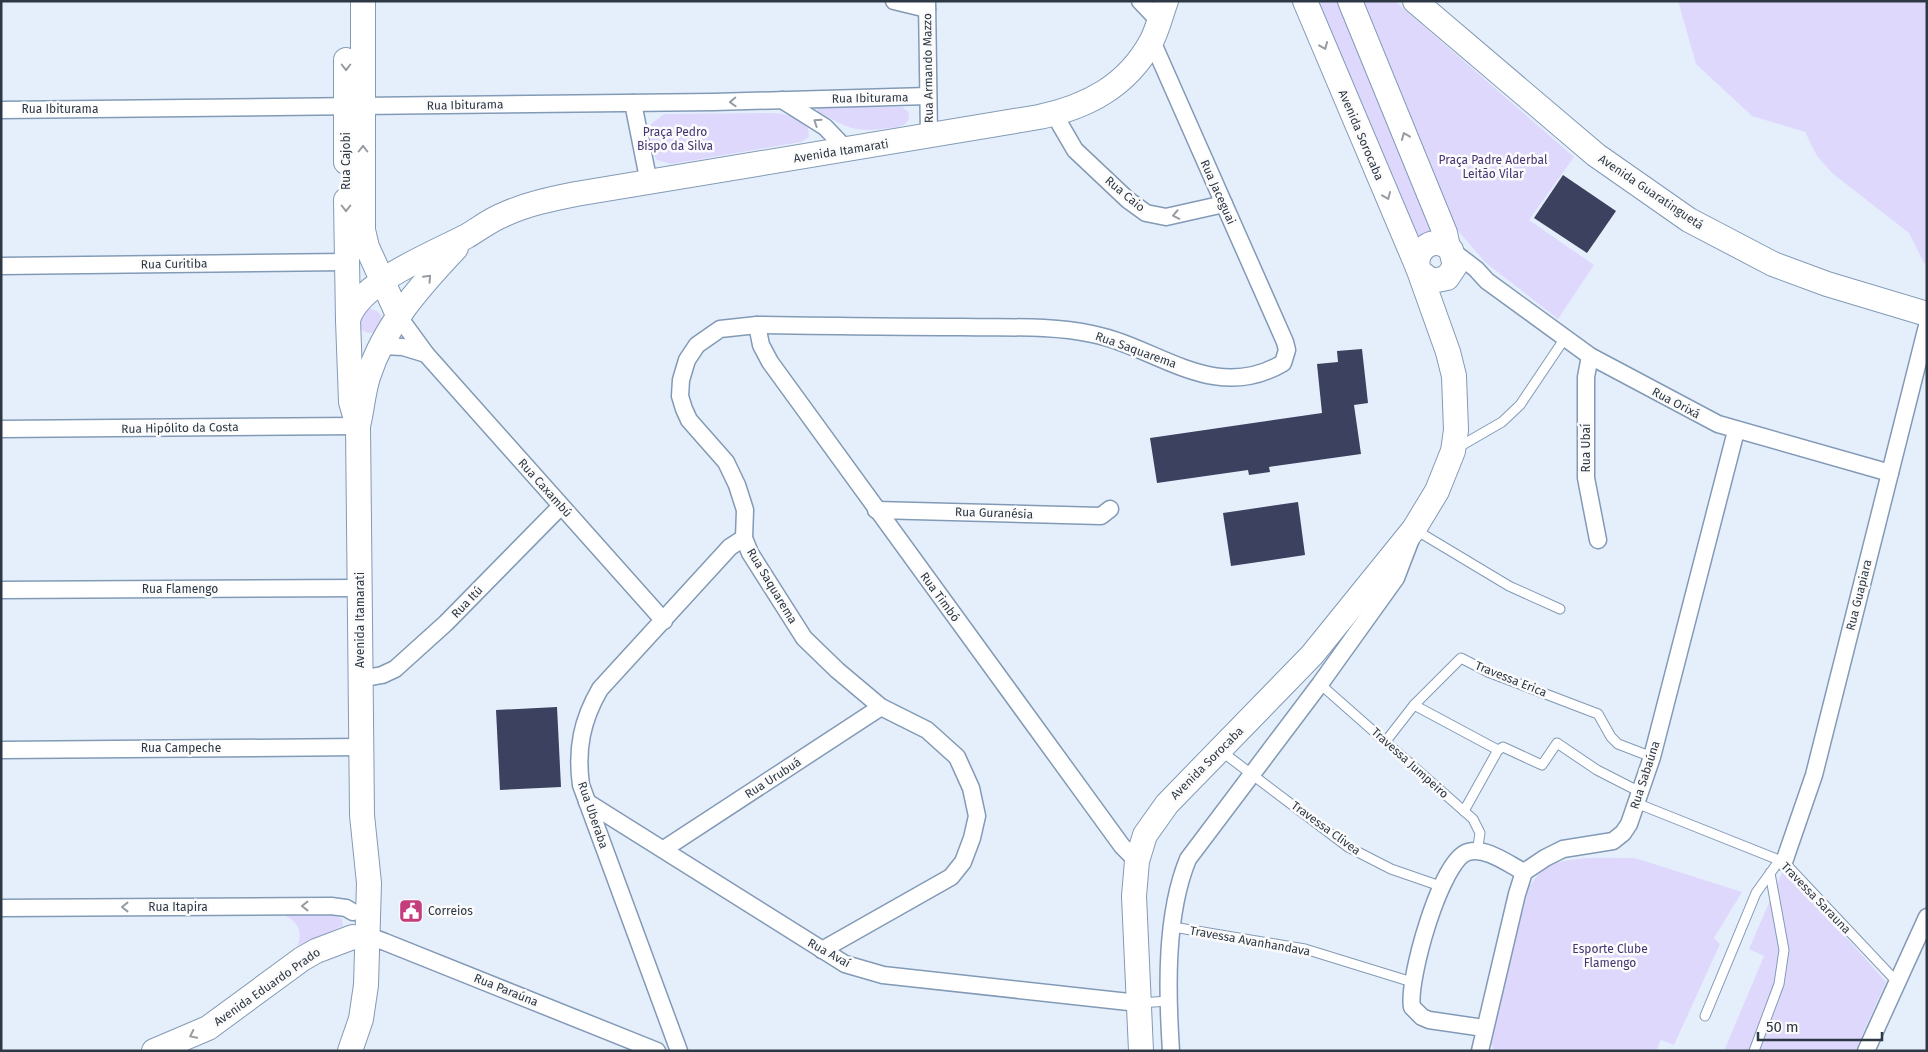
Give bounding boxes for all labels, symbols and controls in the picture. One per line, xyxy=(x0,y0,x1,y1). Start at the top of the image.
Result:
street label: Rua Armando Mazzo xyxy=(920,13,936,123)
one-way arrow xyxy=(1318,41,1329,50)
one-way arrow xyxy=(341,64,351,72)
street label: Avenida Sorocaba xyxy=(1336,88,1386,182)
street label: Rua Ibiturama xyxy=(831,90,909,106)
one-way arrow xyxy=(728,96,736,107)
street label: Rua Ibiturama xyxy=(426,97,504,113)
street label: Rua Ibiturama xyxy=(22,102,98,116)
one-way arrow xyxy=(813,119,822,128)
park label: Praça Pedro Bispo da Silva xyxy=(637,125,713,153)
street label: Rua Cajobi xyxy=(339,132,353,190)
one-way arrow xyxy=(1401,132,1411,141)
street label: Avenida Itamarati xyxy=(792,137,890,165)
one-way arrow xyxy=(358,145,368,152)
street label: Avenida Guaratinguetá xyxy=(1596,152,1706,232)
park label: Praça Padre Aderbal Leitão Vilar xyxy=(1439,153,1548,181)
street label: Rua Jaceguai xyxy=(1198,158,1238,226)
street label: Rua Caio xyxy=(1102,173,1148,215)
one-way arrow xyxy=(1381,191,1392,200)
one-way arrow xyxy=(341,205,351,213)
one-way arrow xyxy=(1172,210,1181,220)
street label: Rua Curitiba xyxy=(141,256,207,272)
one-way arrow xyxy=(422,275,431,284)
street label: Rua Saquarema xyxy=(1094,329,1178,371)
street label: Rua Orixá xyxy=(1650,385,1702,421)
street label: Rua Hipólito da Costa xyxy=(121,420,239,436)
street label: Rua Ubaí xyxy=(1579,423,1593,472)
street label: Rua Caxambú xyxy=(515,456,575,520)
street label: Rua Guranésia xyxy=(955,505,1033,521)
street label: Rua Saquarema xyxy=(744,546,800,626)
street label: Rua Guapiara xyxy=(1843,558,1875,632)
street label: Rua Timbó xyxy=(917,569,963,625)
street label: Avenida Itamarati xyxy=(353,572,367,668)
street label: Rua Flamengo xyxy=(142,582,218,596)
street label: Rua Itú xyxy=(448,583,486,621)
street label: Travessa Erica xyxy=(1473,658,1549,700)
street label: Avenida Sorocaba xyxy=(1168,724,1246,802)
street label: Travessa Jumpeiro xyxy=(1369,725,1451,801)
street label: Rua Sabaúna xyxy=(1627,739,1663,811)
street label: Rua Campeche xyxy=(141,741,221,755)
street label: Rua Urubuá xyxy=(742,755,804,801)
street label: Rua Uberaba xyxy=(575,780,611,850)
street label: Travessa Clivea xyxy=(1289,798,1363,858)
street label: Travessa Sarauna xyxy=(1778,859,1854,937)
public building icon: Correios xyxy=(398,898,424,924)
street label: Rua Itapira xyxy=(148,900,208,914)
one-way arrow xyxy=(301,901,309,911)
one-way arrow xyxy=(121,902,129,912)
place label: Correios xyxy=(428,904,473,918)
street label: Travessa Avanhandava xyxy=(1189,924,1311,958)
street label: Rua Avaí xyxy=(805,936,853,971)
park label: Esporte Clube Flamengo xyxy=(1572,942,1648,970)
street label: Avenida Eduardo Prado xyxy=(211,945,323,1029)
street label: Rua Paraúna xyxy=(472,971,540,1009)
scale bar xyxy=(1758,1010,1882,1042)
text: 50 m xyxy=(1766,1018,1799,1036)
one-way arrow xyxy=(189,1029,198,1039)

